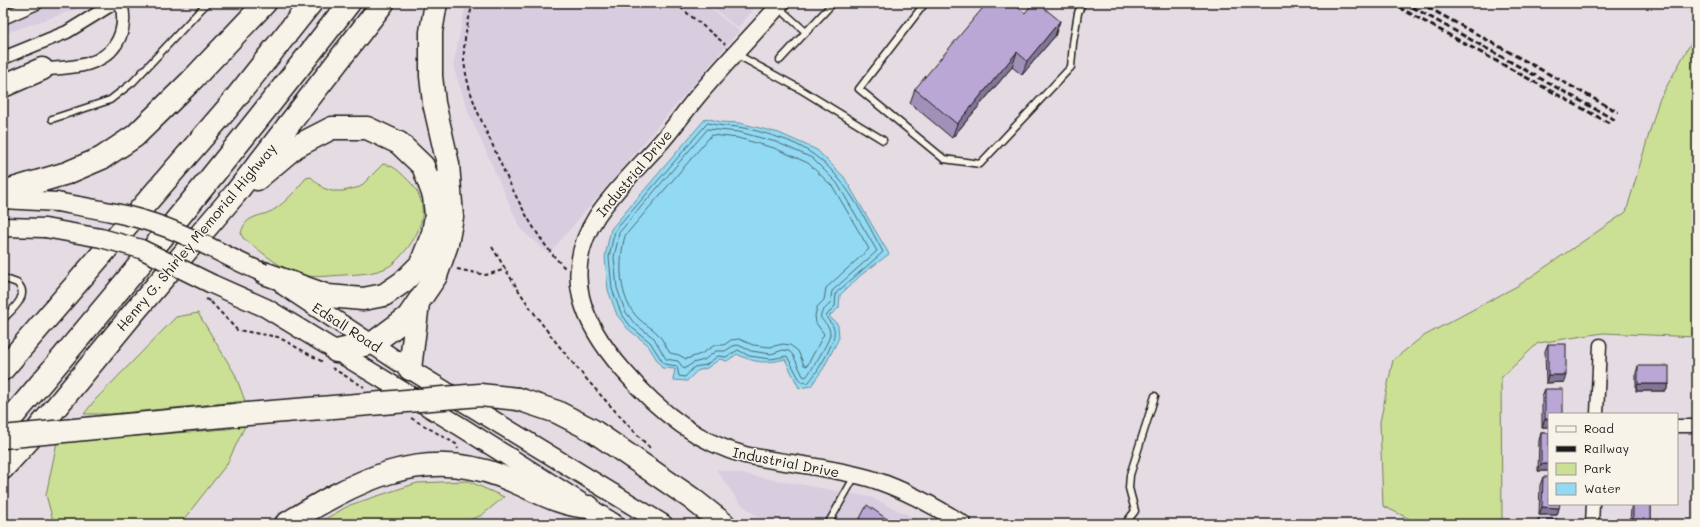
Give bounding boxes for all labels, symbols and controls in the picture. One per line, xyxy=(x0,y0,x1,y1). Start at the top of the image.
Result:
street label: Industrial Drive xyxy=(592,125,676,221)
street label: Henry G. Shirley Memorial Highway xyxy=(112,139,280,335)
street label: Edsall Road xyxy=(309,298,385,356)
legend xyxy=(1548,413,1678,505)
text: Road xyxy=(1584,420,1614,436)
text: Railway xyxy=(1584,440,1629,456)
street label: Industrial Drive xyxy=(731,442,841,482)
text: Park xyxy=(1584,460,1611,476)
text: Water xyxy=(1584,480,1621,496)

